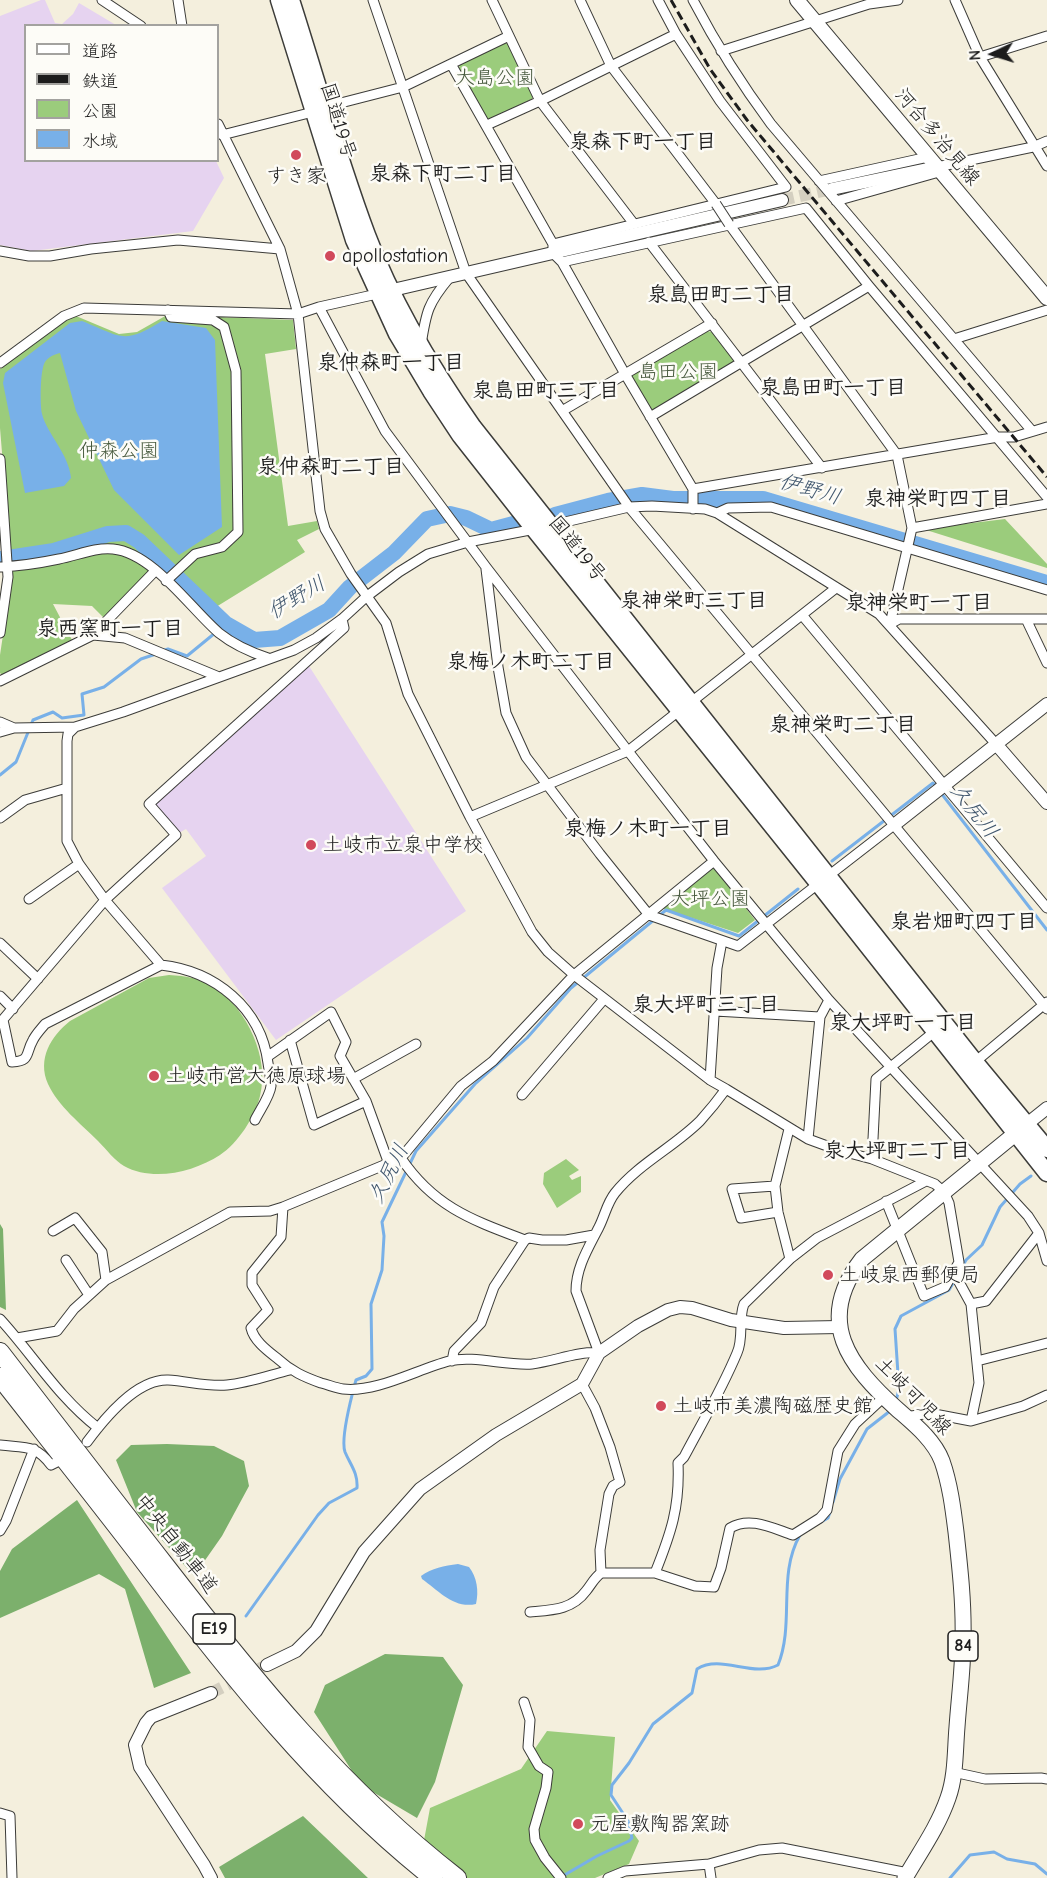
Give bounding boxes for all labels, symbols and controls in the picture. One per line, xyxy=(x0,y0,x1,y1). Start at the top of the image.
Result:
legend xyxy=(24,24,219,162)
north arrow xyxy=(963,24,1023,84)
text: 道路 xyxy=(82,41,118,62)
text: N xyxy=(966,49,984,61)
park label: 大島公園 xyxy=(455,66,535,90)
text: 鉄道 xyxy=(82,71,118,92)
street label: 国道19号 xyxy=(315,80,361,162)
street label: 河合多治見線 xyxy=(889,83,985,191)
text: 公園 xyxy=(82,101,118,122)
district label: 泉森下町一丁目 xyxy=(570,129,716,155)
text: 水域 xyxy=(82,131,118,152)
marker: すき家 xyxy=(289,148,303,162)
district label: 泉森下町二丁目 xyxy=(370,161,516,187)
place label: すき家 xyxy=(266,164,326,188)
place label: apollostation xyxy=(342,244,448,268)
marker: apollostation xyxy=(323,249,337,263)
district label: 泉島田町二丁目 xyxy=(648,282,794,308)
district label: 泉仲森町一丁目 xyxy=(318,350,464,376)
park label: 島田公園 xyxy=(638,360,718,384)
district label: 泉島田町一丁目 xyxy=(760,375,906,401)
district label: 泉島田町三丁目 xyxy=(473,378,619,404)
park label: 仲森公園 xyxy=(79,439,159,463)
district label: 泉仲森町二丁目 xyxy=(258,454,404,480)
water label: 伊野川 xyxy=(776,469,844,511)
district label: 泉神栄町四丁目 xyxy=(865,486,1011,512)
street label: 国道19号 xyxy=(543,511,611,587)
water label: 伊野川 xyxy=(264,571,330,625)
district label: 泉神栄町三丁目 xyxy=(621,588,767,614)
district label: 泉神栄町一丁目 xyxy=(846,590,992,616)
district label: 泉西窯町一丁目 xyxy=(37,616,183,642)
district label: 泉梅ノ木町二丁目 xyxy=(447,649,615,675)
district label: 泉神栄町二丁目 xyxy=(770,712,916,738)
water label: 久尻川 xyxy=(945,778,1003,844)
district label: 泉梅ノ木町一丁目 xyxy=(564,816,732,842)
place label: 土岐市立泉中学校 xyxy=(323,833,483,857)
marker: 土岐市立泉中学校 xyxy=(304,838,318,852)
park label: 大坪公園 xyxy=(670,887,750,911)
district label: 泉岩畑町四丁目 xyxy=(891,909,1037,935)
district label: 泉大坪町三丁目 xyxy=(633,992,779,1018)
district label: 泉大坪町一丁目 xyxy=(830,1010,976,1036)
place label: 土岐市営大徳原球場 xyxy=(166,1064,346,1088)
marker: 土岐市営大徳原球場 xyxy=(147,1069,161,1083)
district label: 泉大坪町二丁目 xyxy=(824,1138,970,1164)
water label: 久尻川 xyxy=(363,1140,415,1208)
place label: 土岐泉西郵便局 xyxy=(840,1263,980,1287)
marker: 土岐泉西郵便局 xyxy=(821,1268,835,1282)
street label: 土岐可児線 xyxy=(870,1352,956,1440)
place label: 土岐市美濃陶磁歴史館 xyxy=(673,1394,873,1418)
marker: 土岐市美濃陶磁歴史館 xyxy=(654,1399,668,1413)
street label: 中央自動車道 xyxy=(130,1489,222,1599)
road number: E19 xyxy=(193,1614,235,1644)
road number: 84 xyxy=(948,1631,978,1661)
place label: 元屋敷陶器窯跡 xyxy=(590,1812,730,1836)
marker: 元屋敷陶器窯跡 xyxy=(571,1817,585,1831)

